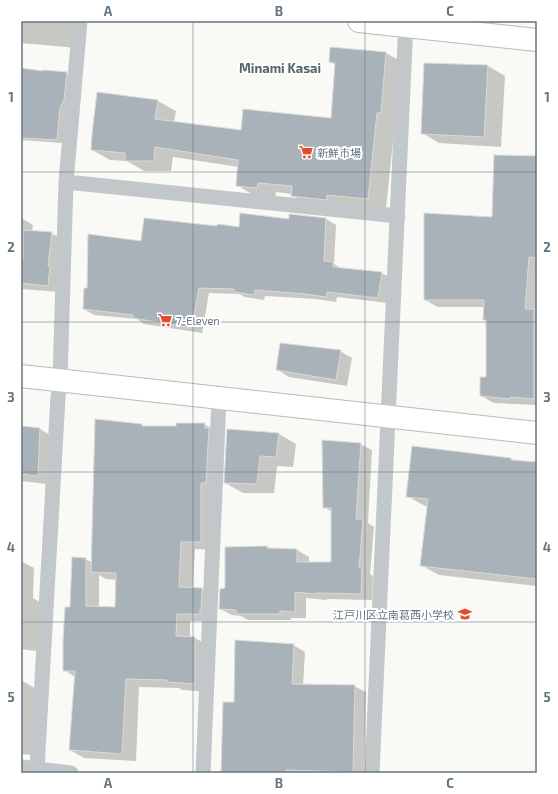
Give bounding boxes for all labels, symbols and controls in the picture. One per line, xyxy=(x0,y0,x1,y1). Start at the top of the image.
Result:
text: A xyxy=(104,3,113,19)
text: B xyxy=(275,3,283,19)
text: C xyxy=(446,3,454,19)
district label: Minami Kasai xyxy=(239,60,321,76)
text: 1 xyxy=(8,89,14,105)
text: 1 xyxy=(544,89,550,105)
supermarket icon: 新鮮市場 xyxy=(298,144,314,160)
place label: 新鮮市場 xyxy=(317,146,361,159)
text: 2 xyxy=(7,239,15,255)
text: 2 xyxy=(543,239,551,255)
supermarket icon: 7-Eleven xyxy=(157,312,173,328)
place label: 7-Eleven xyxy=(176,314,220,327)
text: 3 xyxy=(7,389,15,405)
text: 3 xyxy=(543,389,551,405)
text: 4 xyxy=(7,539,15,555)
text: 4 xyxy=(543,539,551,555)
school or university icon: 江戸川区立南葛西小学校 xyxy=(457,606,473,622)
place label: 江戸川区立南葛西小学校 xyxy=(333,608,454,621)
text: 5 xyxy=(7,689,15,705)
text: 5 xyxy=(543,689,551,705)
text: A xyxy=(104,775,113,791)
text: B xyxy=(275,775,283,791)
text: C xyxy=(446,775,454,791)

